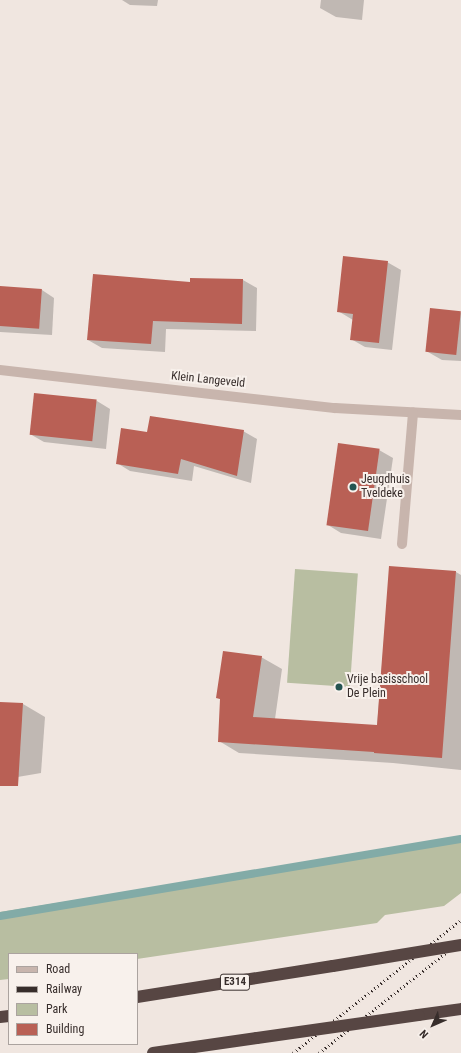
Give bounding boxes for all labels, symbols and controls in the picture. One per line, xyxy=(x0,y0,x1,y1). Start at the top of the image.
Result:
street label: Klein Langeveld xyxy=(170,369,246,391)
place label: Jeugdhuis Tveldeke xyxy=(361,473,410,501)
marker: Jeugdhuis Tveldeke xyxy=(348,482,358,492)
place label: Vrije basisschool De Plein xyxy=(347,673,428,701)
marker: Vrije basisschool De Plein xyxy=(334,682,344,692)
legend xyxy=(8,953,138,1045)
text: Road xyxy=(46,962,70,976)
road number: E314 xyxy=(219,973,251,991)
text: Railway xyxy=(46,982,82,996)
text: Park xyxy=(46,1002,67,1016)
north arrow xyxy=(413,1005,453,1045)
text: Building xyxy=(46,1022,84,1036)
text: N xyxy=(417,1027,431,1041)

